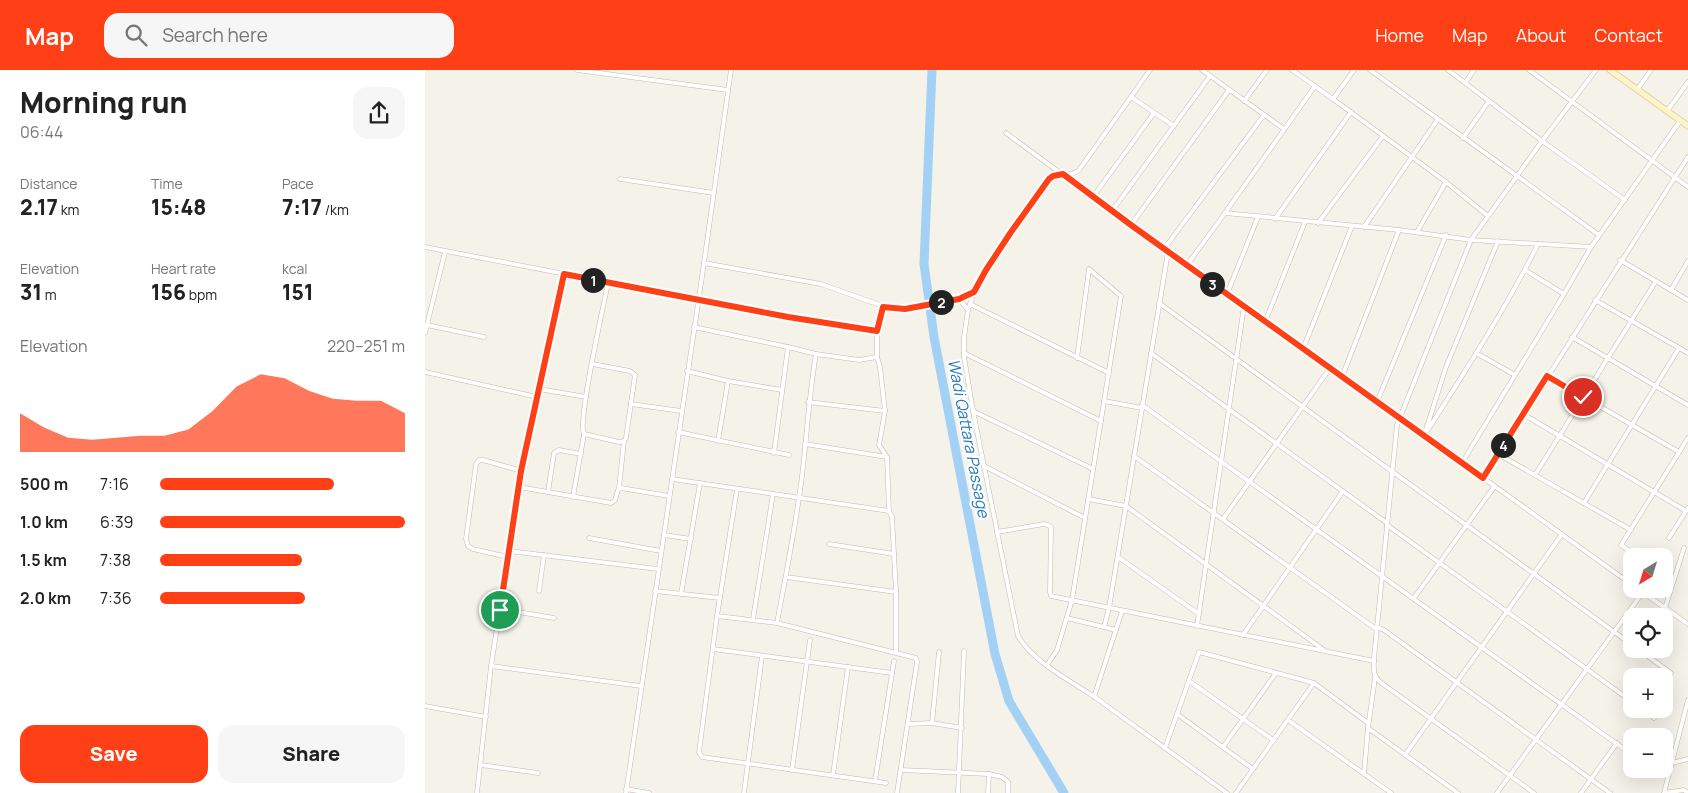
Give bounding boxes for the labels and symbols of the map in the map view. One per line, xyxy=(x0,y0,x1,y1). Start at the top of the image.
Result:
pin: 1 xyxy=(581,268,605,292)
pin: 3 xyxy=(1199,272,1225,296)
pin: 2 xyxy=(929,290,953,314)
water label: Wadi Qattara Passage xyxy=(943,357,995,521)
pin xyxy=(1562,376,1604,418)
pin: 4 xyxy=(1491,432,1515,458)
north arrow xyxy=(1623,548,1673,598)
pin xyxy=(479,589,521,631)

